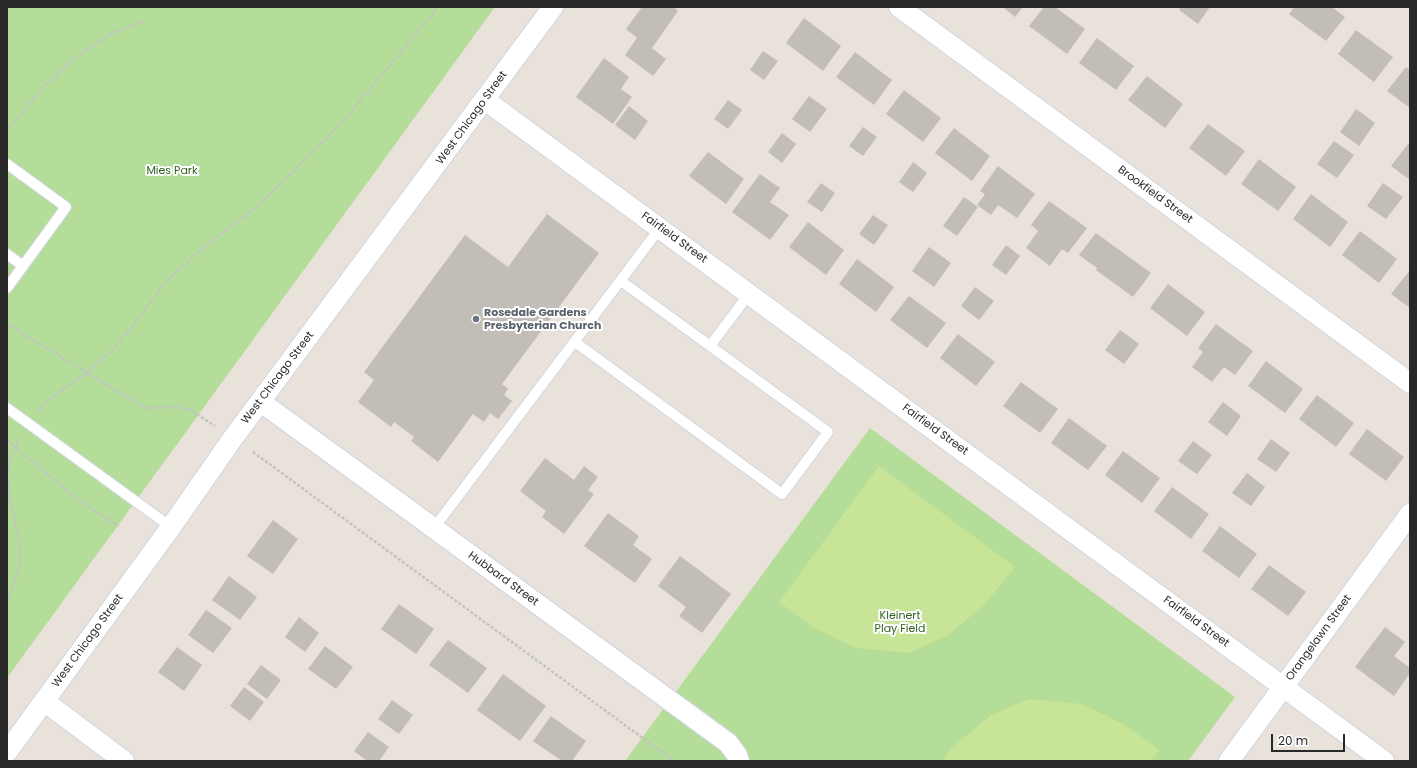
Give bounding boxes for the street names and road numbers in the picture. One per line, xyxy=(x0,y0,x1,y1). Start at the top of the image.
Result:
street label: West Chicago Street xyxy=(434,69,510,167)
street label: Brookfield Street xyxy=(1115,163,1195,227)
street label: Fairfield Street xyxy=(638,210,710,266)
street label: West Chicago Street xyxy=(239,329,317,427)
street label: Fairfield Street xyxy=(899,402,971,458)
street label: Hubbard Street xyxy=(465,549,541,609)
street label: West Chicago Street xyxy=(50,592,126,690)
street label: Orangelawn Street xyxy=(1283,593,1355,683)
street label: Fairfield Street xyxy=(1160,594,1232,650)

